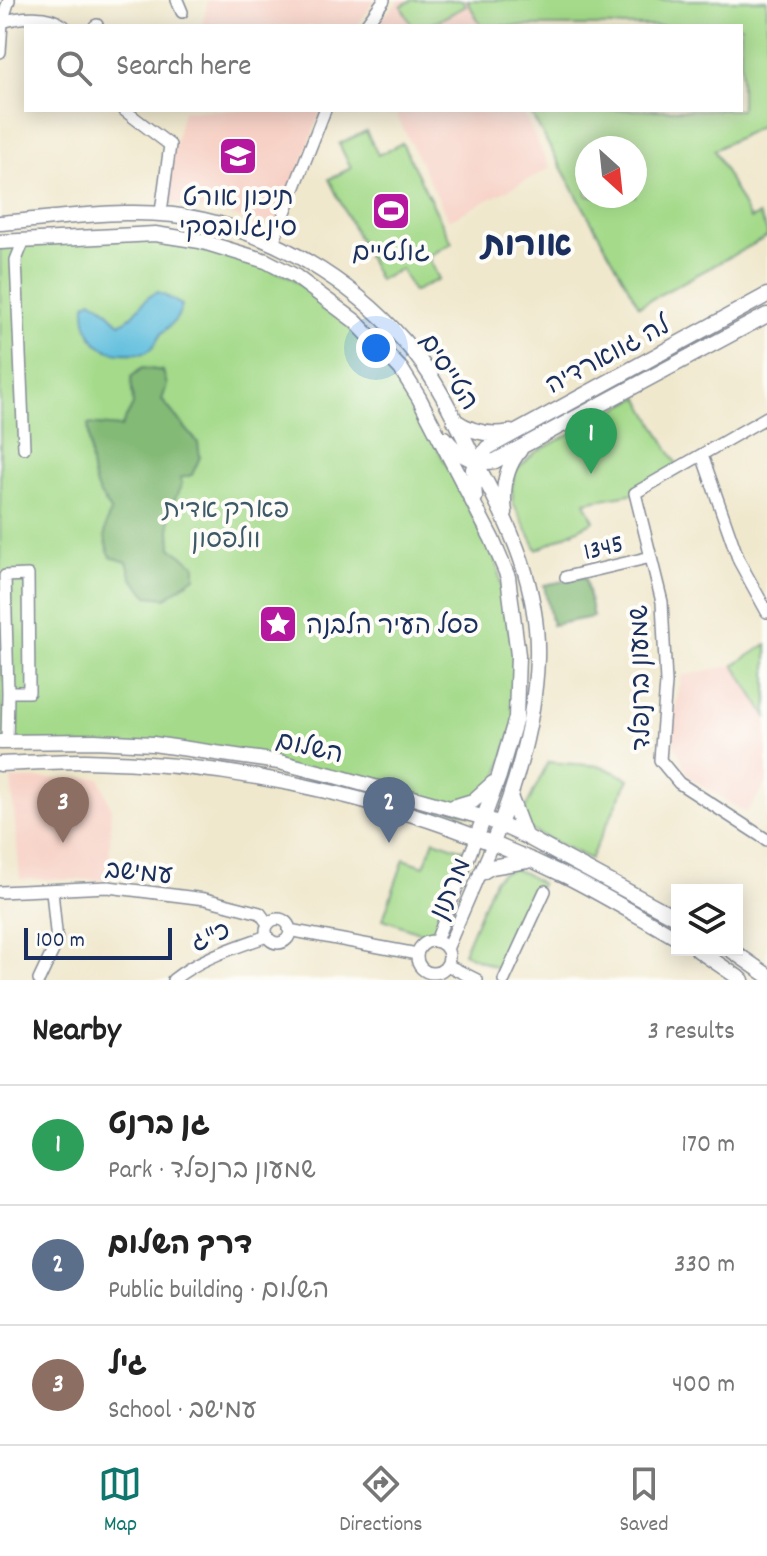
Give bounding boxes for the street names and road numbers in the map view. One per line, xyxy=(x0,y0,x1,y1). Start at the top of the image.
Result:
street label: לה גווארדיה xyxy=(540,308,679,405)
street label: הטייסים xyxy=(408,327,486,419)
street label: 1345 xyxy=(580,527,628,572)
street label: שמעון ברנפלד xyxy=(623,605,662,751)
street label: השלום xyxy=(272,724,347,775)
street label: מרתון xyxy=(422,852,482,926)
street label: עמישב xyxy=(103,853,174,896)
street label: כ"ג xyxy=(186,913,237,963)

